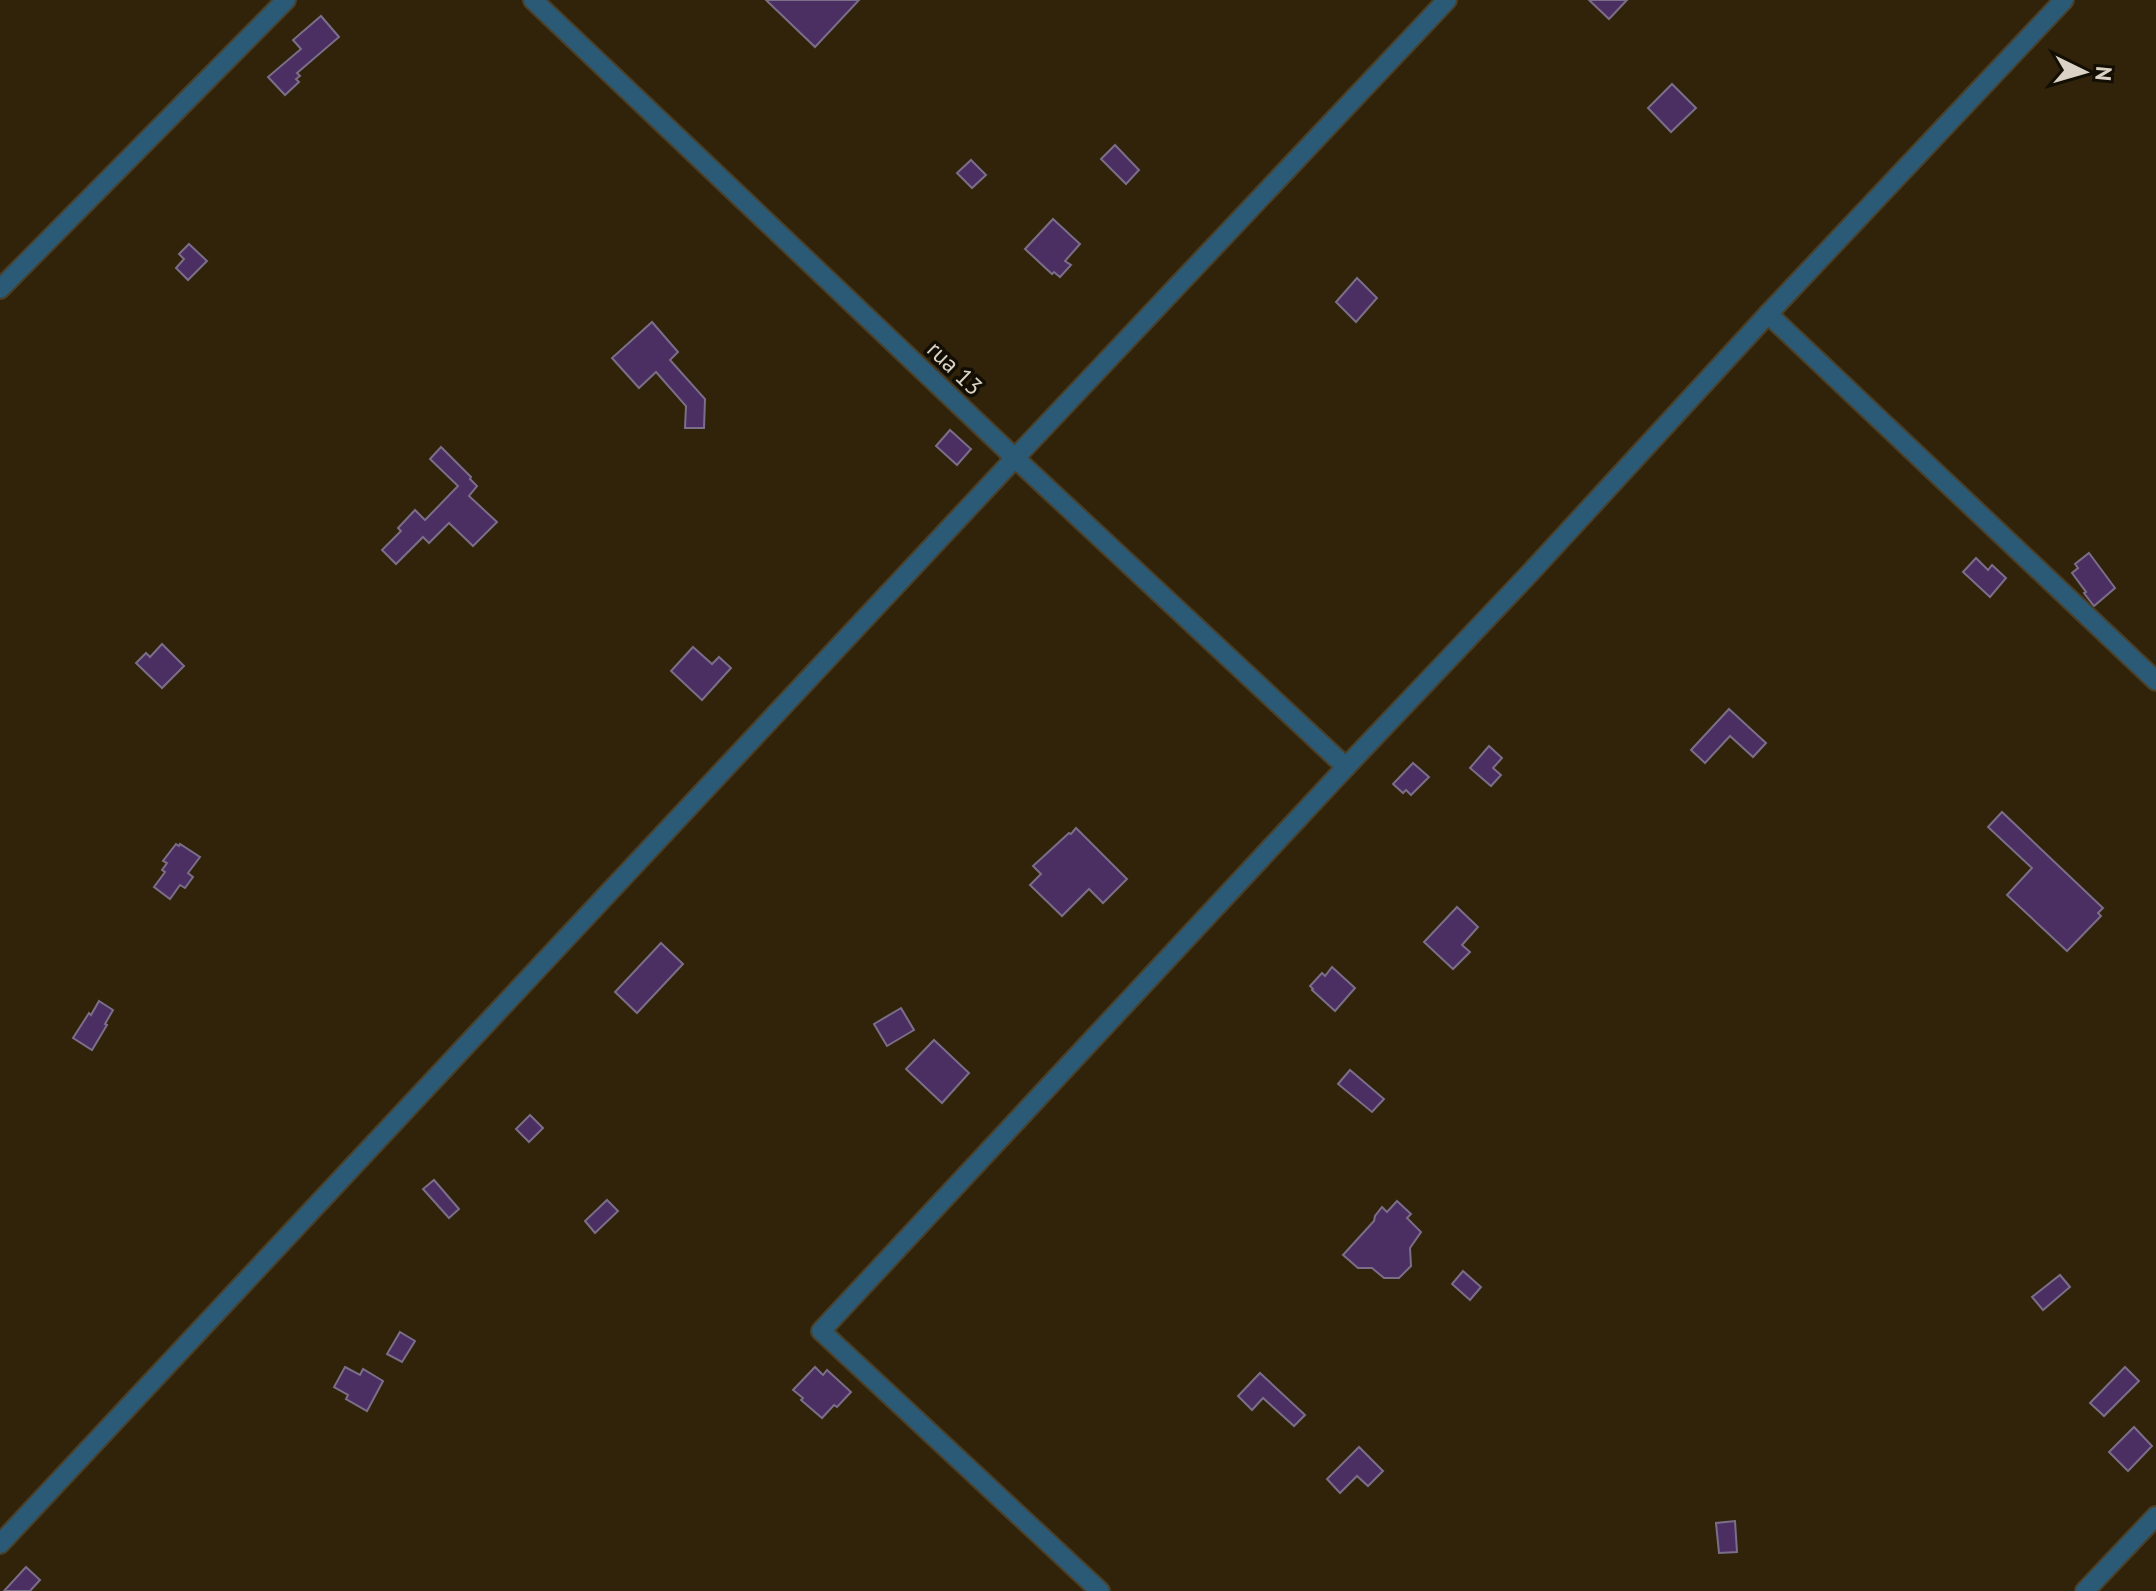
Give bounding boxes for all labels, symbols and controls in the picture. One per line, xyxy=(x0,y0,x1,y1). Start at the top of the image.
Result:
north arrow xyxy=(2044,32,2124,112)
text: N xyxy=(2089,65,2119,82)
street label: rua 13 xyxy=(921,334,989,402)

